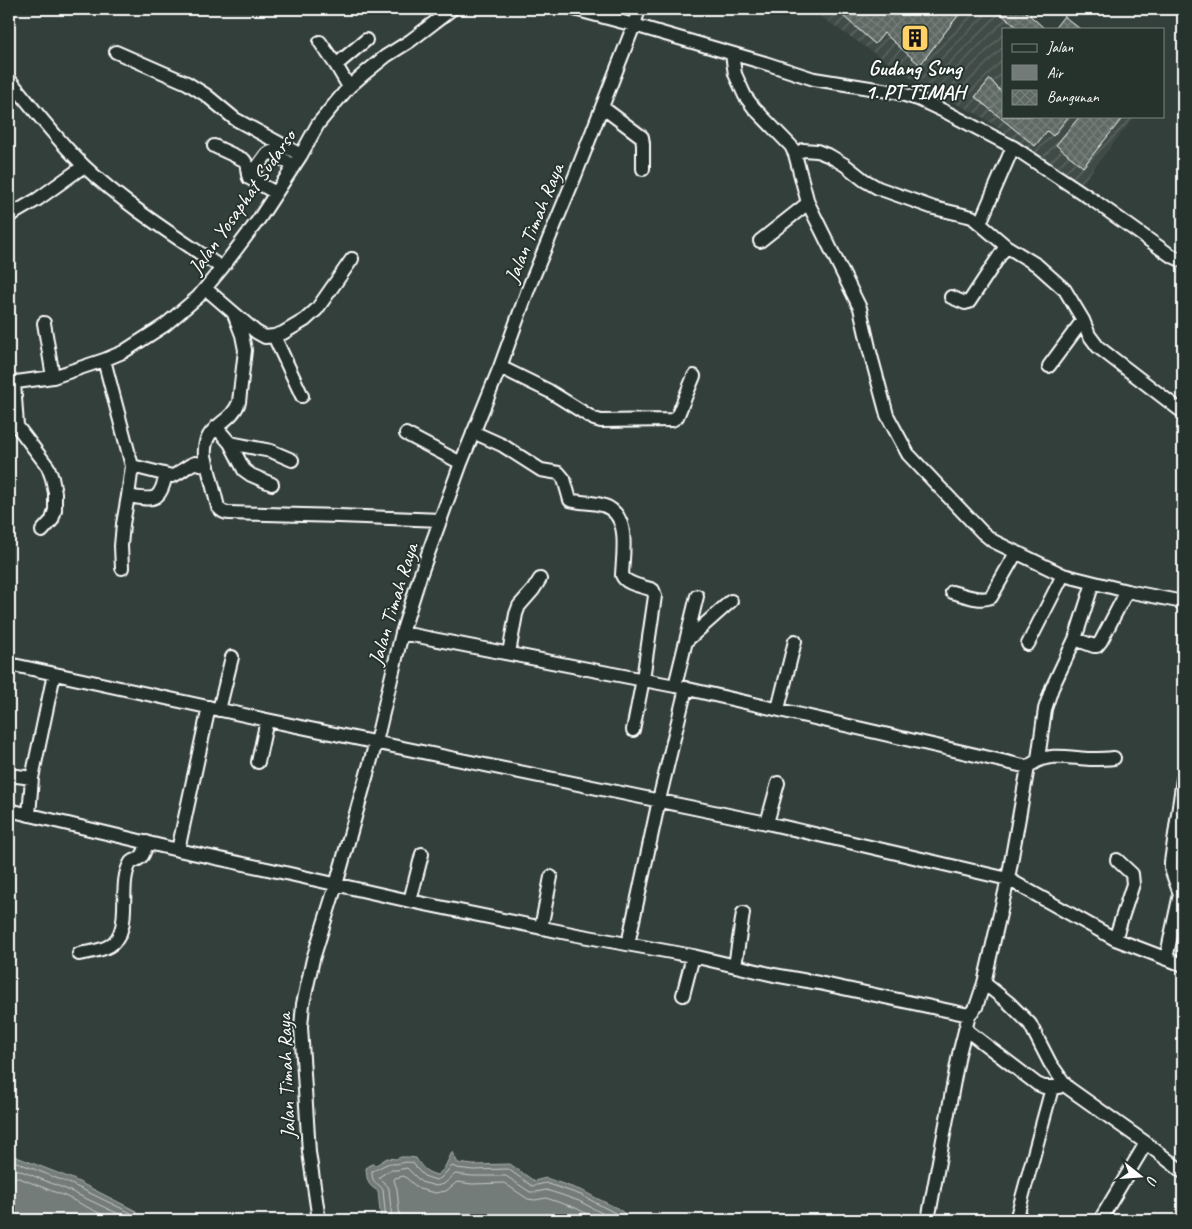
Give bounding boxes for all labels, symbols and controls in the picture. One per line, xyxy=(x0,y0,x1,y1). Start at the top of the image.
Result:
building icon: Gudang Sung 1. PT TIMAH xyxy=(900,23,930,53)
legend xyxy=(1002,28,1164,118)
text: Jalan xyxy=(1046,38,1074,57)
place label: Gudang Sung 1. PT TIMAH xyxy=(865,55,969,105)
text: Air xyxy=(1047,64,1064,83)
text: Bangunan xyxy=(1047,88,1100,107)
street label: Jalan Yosaphat Sudarso xyxy=(182,123,303,280)
street label: Jalan Timah Raya xyxy=(498,158,570,287)
street label: Jalan Timah Raya xyxy=(362,538,424,669)
street label: Jalan Timah Raya xyxy=(271,1010,301,1140)
north arrow xyxy=(1114,1152,1164,1202)
text: U xyxy=(1142,1174,1161,1188)

